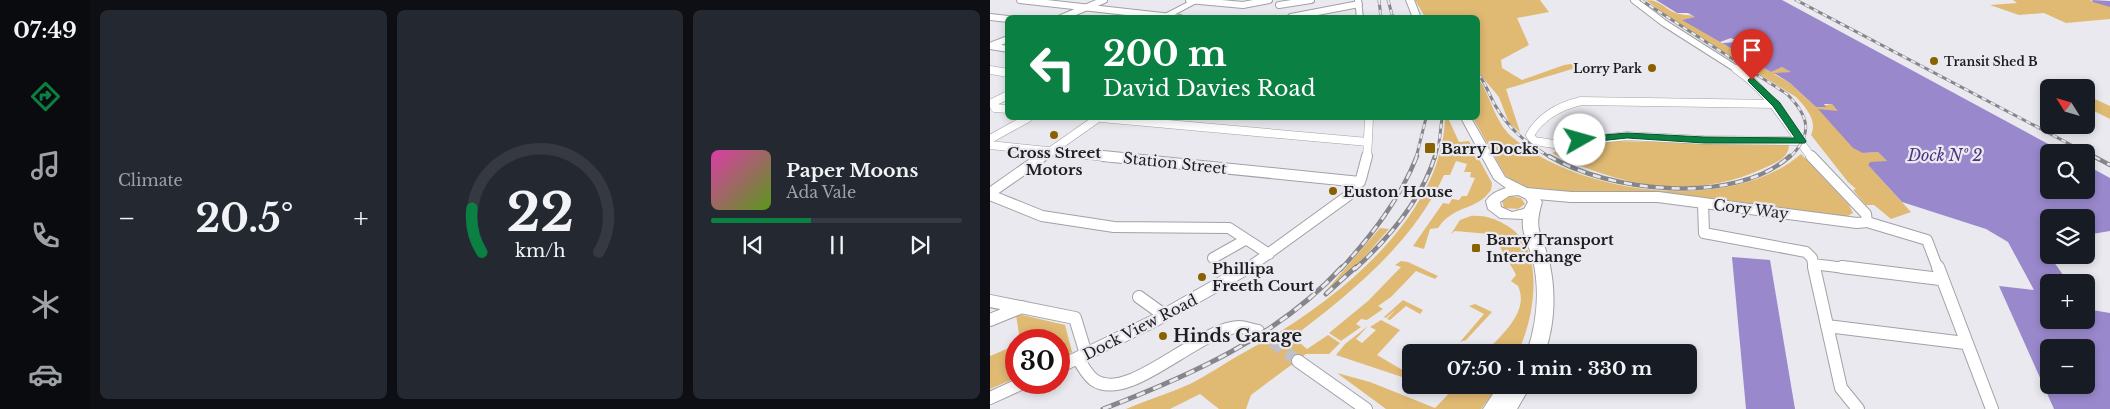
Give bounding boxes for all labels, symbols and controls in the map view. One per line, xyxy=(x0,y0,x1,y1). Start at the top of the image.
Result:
text: 07:49 xyxy=(13,17,77,44)
pin xyxy=(1731,29,1773,80)
text: 200 m xyxy=(1103,32,1227,75)
icon: left xyxy=(1020,35,1085,100)
icon: arrive xyxy=(1738,36,1766,64)
place label: Transit Shed B xyxy=(1944,54,2038,69)
marker: Transit Shed B xyxy=(1928,55,1940,67)
place label: Lorry Park xyxy=(1573,61,1643,76)
marker: Lorry Park xyxy=(1646,62,1658,74)
text: David Davies Road xyxy=(1103,75,1316,102)
icon: directions xyxy=(28,79,63,114)
north arrow xyxy=(2040,79,2095,134)
map controls xyxy=(2040,79,2095,394)
position arrow xyxy=(1553,113,1605,165)
marker: Cross Street Motors xyxy=(1048,129,1060,141)
place label: Barry Docks xyxy=(1441,139,1539,158)
marker: Barry Docks xyxy=(1423,141,1437,155)
place label: Cross Street Motors xyxy=(1007,143,1101,179)
button: search xyxy=(2040,144,2095,199)
water label: Dock Nº 2 xyxy=(1907,145,1982,165)
icon: music xyxy=(28,148,63,183)
street label: Station Street xyxy=(1122,148,1228,178)
text: Paper Moons xyxy=(786,159,918,182)
text: Climate xyxy=(118,170,183,190)
text: 22 xyxy=(506,181,574,245)
text: Ada Vale xyxy=(786,182,856,202)
place label: Euston House xyxy=(1343,182,1453,201)
marker: Euston House xyxy=(1327,185,1339,197)
text: 20.5° xyxy=(196,195,293,242)
street label: Cory Way xyxy=(1712,195,1790,223)
text: − xyxy=(118,201,136,236)
text: + xyxy=(353,201,369,236)
button: layers xyxy=(2040,209,2095,264)
icon: phone xyxy=(28,218,63,253)
place label: Barry Transport Interchange xyxy=(1486,230,1614,266)
icon: previous xyxy=(739,231,767,259)
icon: pause xyxy=(823,231,851,259)
icon: next xyxy=(906,231,934,259)
text: km/h xyxy=(515,240,565,262)
marker: Barry Transport Interchange xyxy=(1470,242,1482,254)
place label: Phillipa Freeth Court xyxy=(1212,259,1314,295)
marker: Phillipa Freeth Court xyxy=(1196,271,1208,283)
button: + xyxy=(2040,274,2095,329)
icon: climate xyxy=(28,287,63,322)
street label: Dock View Road xyxy=(1080,290,1200,364)
place label: Hinds Garage xyxy=(1173,325,1302,347)
speed limit sign: 30 xyxy=(1005,329,1070,394)
marker: Hinds Garage xyxy=(1157,330,1169,342)
button: − xyxy=(2040,339,2095,394)
icon: car xyxy=(28,357,63,392)
text: 07:50 · 1 min · 330 m xyxy=(1447,357,1652,380)

